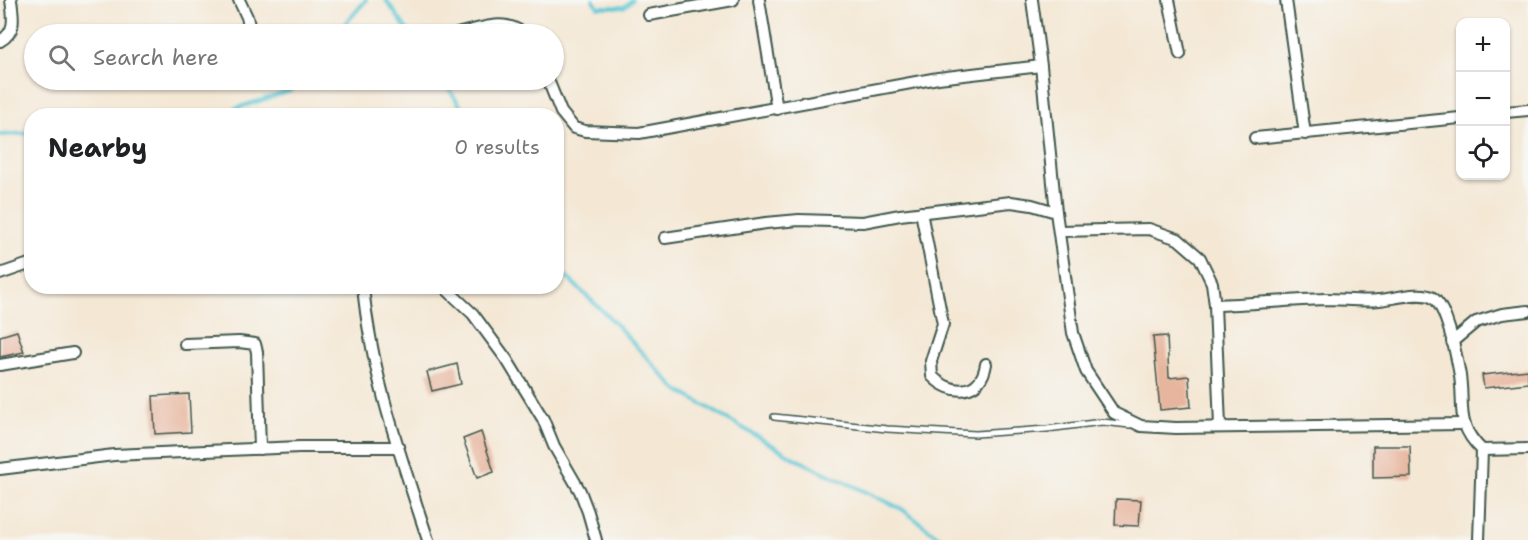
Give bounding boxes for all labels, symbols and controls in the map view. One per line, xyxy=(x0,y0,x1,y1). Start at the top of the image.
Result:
map controls xyxy=(1456,18,1510,180)
button: + xyxy=(1456,18,1510,72)
search box xyxy=(24,24,564,90)
icon: search xyxy=(45,41,78,74)
text: Search here xyxy=(93,43,219,72)
button: − xyxy=(1456,72,1510,126)
button: locate xyxy=(1456,126,1510,180)
text: Nearby xyxy=(48,130,147,165)
text: 0 results xyxy=(454,134,540,160)

